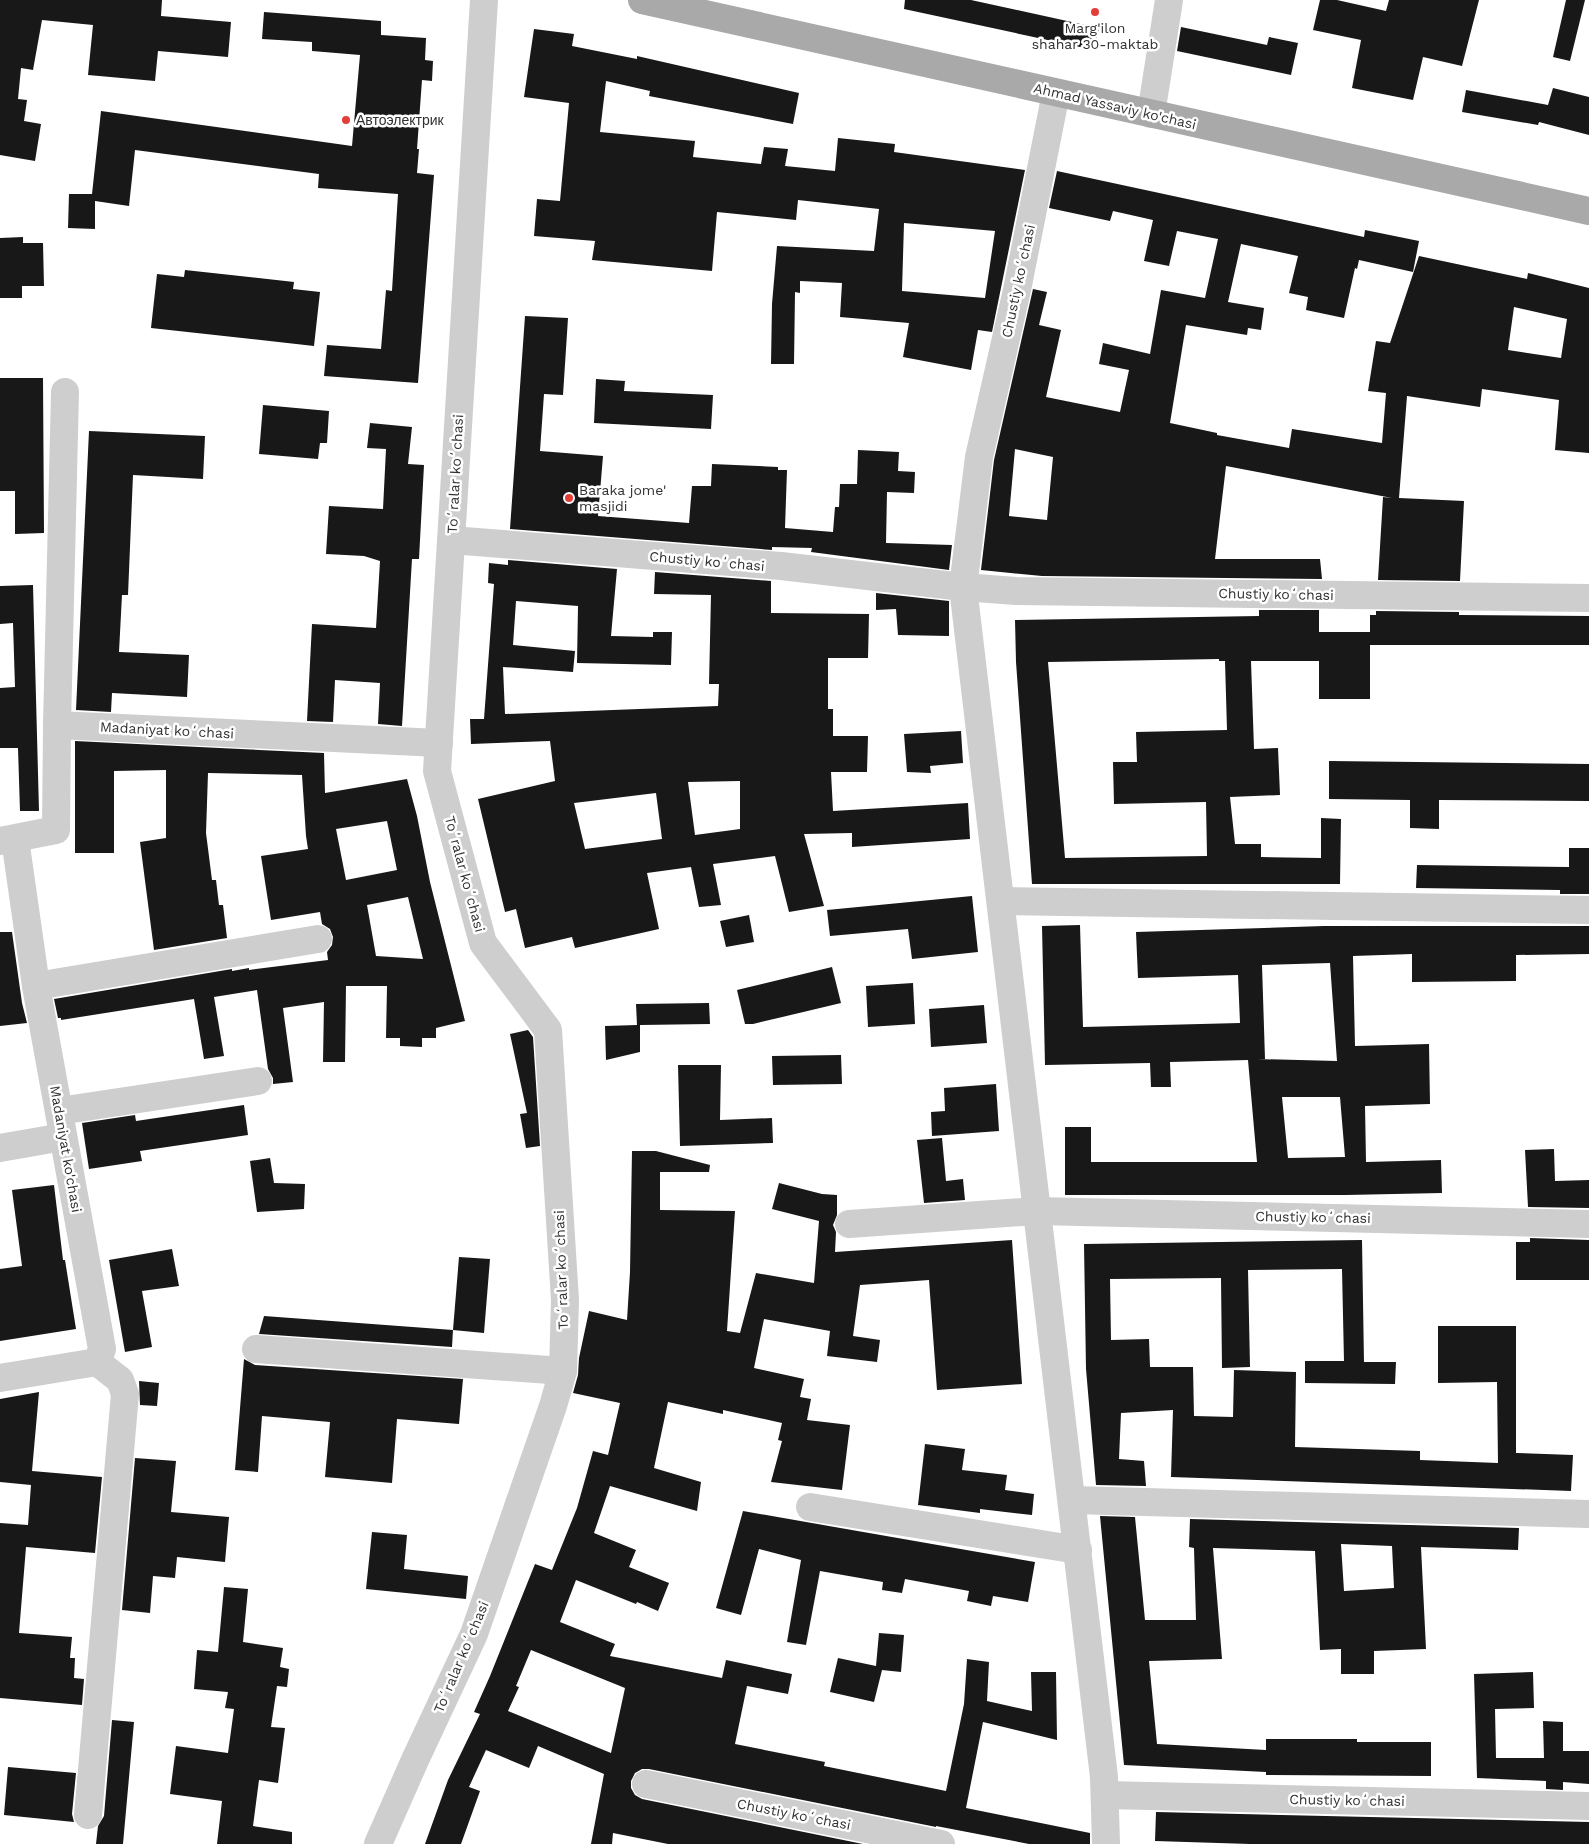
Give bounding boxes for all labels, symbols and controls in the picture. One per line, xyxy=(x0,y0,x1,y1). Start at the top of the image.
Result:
marker: Marg'ilon shahar 30-maktab xyxy=(1089,6,1101,18)
place label: Marg'ilon shahar 30-maktab xyxy=(1032,20,1158,52)
street label: Ahmad Yassaviy ko'chasi xyxy=(1032,80,1198,132)
place label: Автоэлектрик xyxy=(356,112,445,128)
marker: Автоэлектрик xyxy=(340,114,352,126)
street label: Chustiy koʻchasi xyxy=(998,223,1038,339)
street label: Toʻralar koʻchasi xyxy=(444,414,466,534)
place label: Baraka jome' masjidi xyxy=(579,482,666,514)
marker: Baraka jome' masjidi xyxy=(563,492,575,504)
street label: Chustiy koʻchasi xyxy=(649,548,765,574)
street label: Chustiy koʻchasi xyxy=(1218,585,1334,603)
street label: Madaniyat koʻchasi xyxy=(100,718,234,742)
street label: Toʻralar koʻchasi xyxy=(442,814,488,934)
street label: Madaniyat ko'chasi xyxy=(47,1084,85,1214)
street label: Chustiy koʻchasi xyxy=(1255,1208,1371,1226)
street label: Toʻralar koʻchasi xyxy=(551,1210,571,1330)
street label: Toʻralar koʻchasi xyxy=(430,1599,492,1715)
street label: Chustiy koʻchasi xyxy=(1289,1791,1405,1809)
street label: Chustiy koʻchasi xyxy=(736,1795,852,1833)

